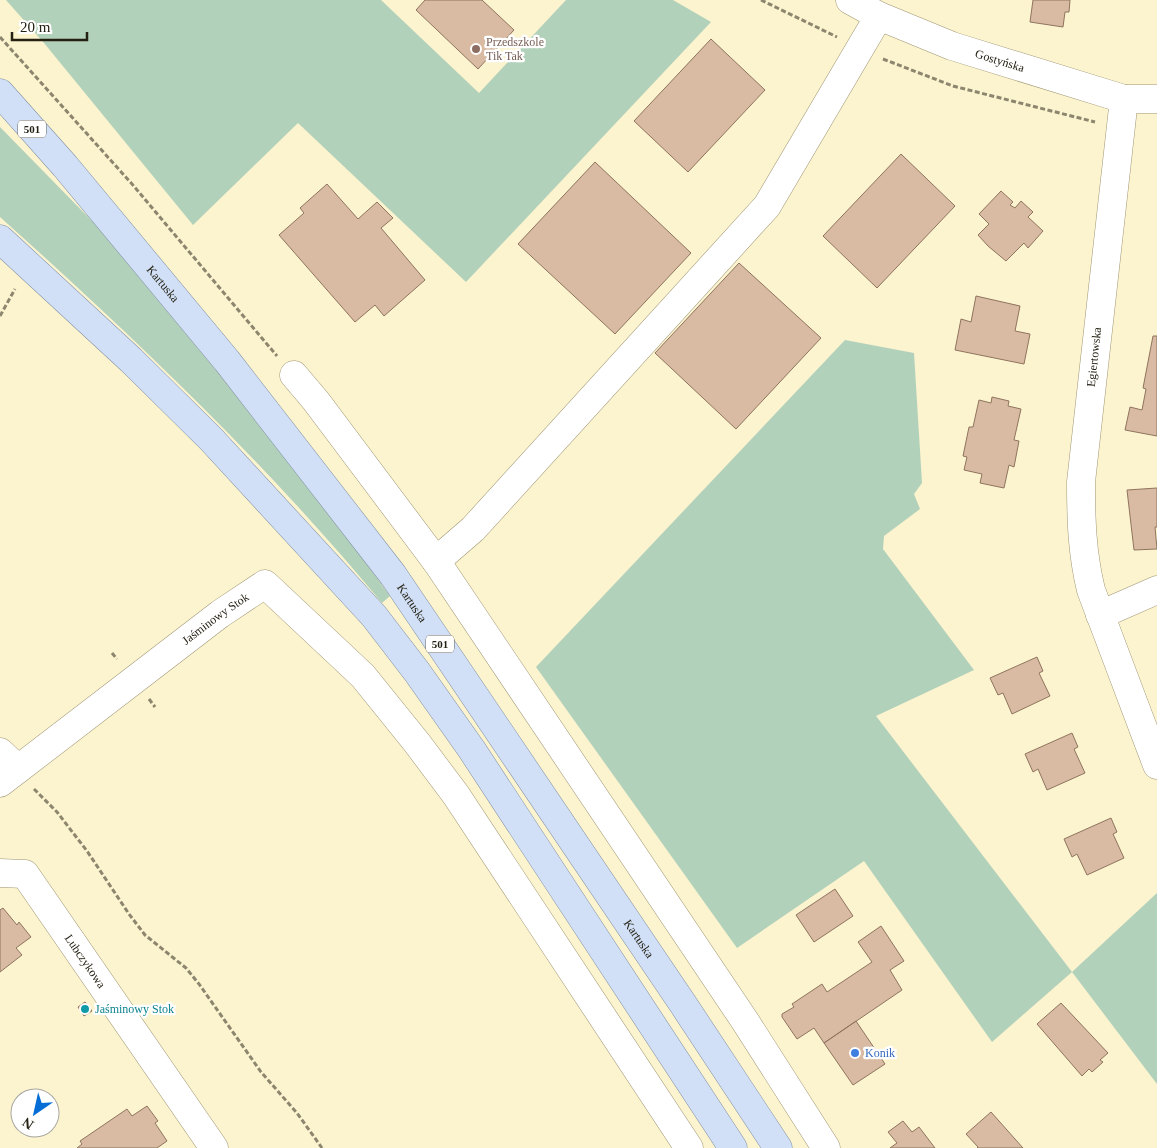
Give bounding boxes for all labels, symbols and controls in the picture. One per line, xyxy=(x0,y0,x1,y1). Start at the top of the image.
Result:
scale bar xyxy=(12,10,88,42)
text: 20 m xyxy=(20,19,51,35)
place label: Przedszkole Tik Tak xyxy=(486,35,544,63)
marker: Przedszkole Tik Tak xyxy=(470,43,482,55)
street label: Gostyńska xyxy=(973,47,1027,75)
road number: 501 xyxy=(18,120,46,138)
street label: Kartuska xyxy=(144,263,183,306)
street label: Egiertowska xyxy=(1084,326,1104,388)
street label: Kartuska xyxy=(394,581,430,626)
street label: Jaśminowy Stok xyxy=(179,590,251,648)
road number: 501 xyxy=(426,636,454,652)
street label: Kartuska xyxy=(621,917,657,961)
street label: Lubczykowa xyxy=(62,932,109,991)
place label: Jaśminowy Stok xyxy=(95,1002,174,1016)
marker: Jaśminowy Stok xyxy=(79,1003,91,1015)
place label: Konik xyxy=(865,1046,895,1060)
marker: Konik xyxy=(849,1047,861,1059)
north arrow xyxy=(10,1088,60,1138)
text: N xyxy=(20,1114,36,1132)

